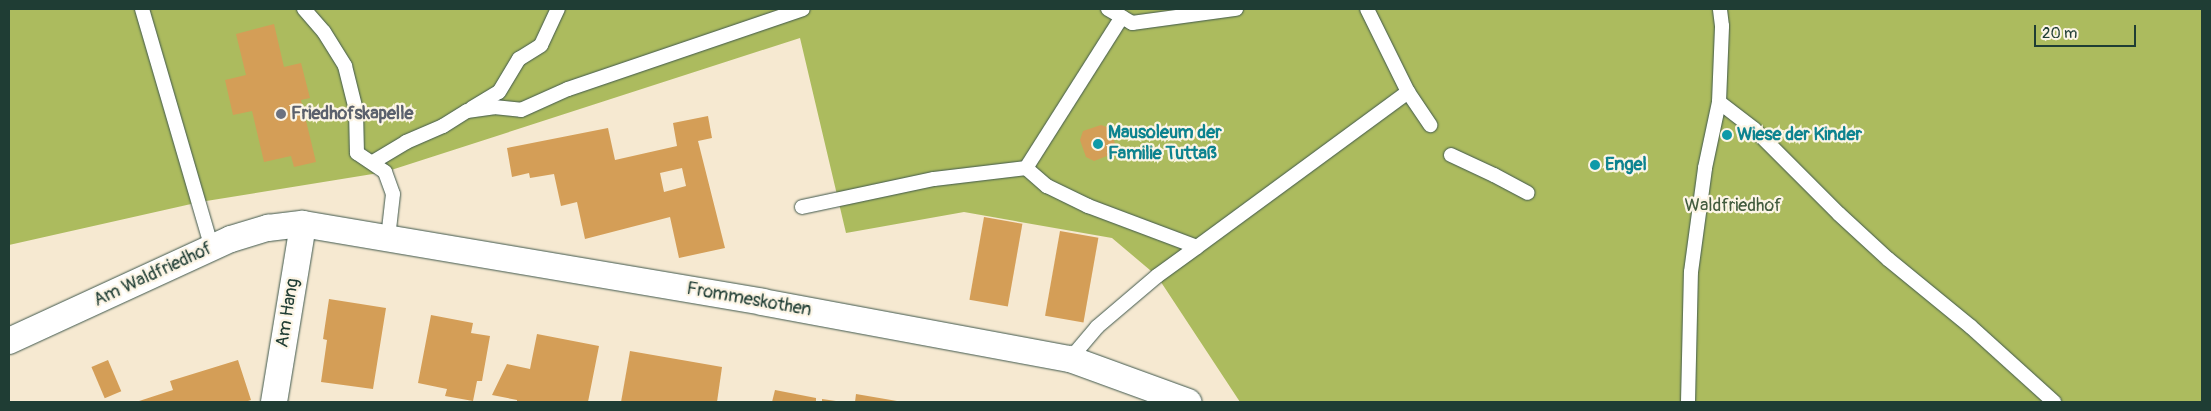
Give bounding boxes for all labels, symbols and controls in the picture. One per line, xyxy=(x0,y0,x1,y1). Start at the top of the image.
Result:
scale bar xyxy=(2036,15,2138,47)
text: 20 m xyxy=(2042,24,2077,43)
place label: Friedhofskapelle xyxy=(291,103,413,125)
marker: Friedhofskapelle xyxy=(275,108,287,120)
place label: Mausoleum der Familie Tuttaß xyxy=(1108,123,1222,166)
place label: Wiese der Kinder xyxy=(1737,124,1862,146)
marker: Wiese der Kinder xyxy=(1721,129,1733,141)
marker: Mausoleum der Familie Tuttaß xyxy=(1092,138,1104,150)
place label: Engel xyxy=(1605,154,1647,176)
marker: Engel xyxy=(1589,159,1601,171)
park label: Waldfriedhof xyxy=(1685,195,1781,217)
street label: Am Waldfriedhof xyxy=(90,238,216,312)
street label: Am Hang xyxy=(272,277,304,349)
street label: Frommeskothen xyxy=(685,278,813,322)

